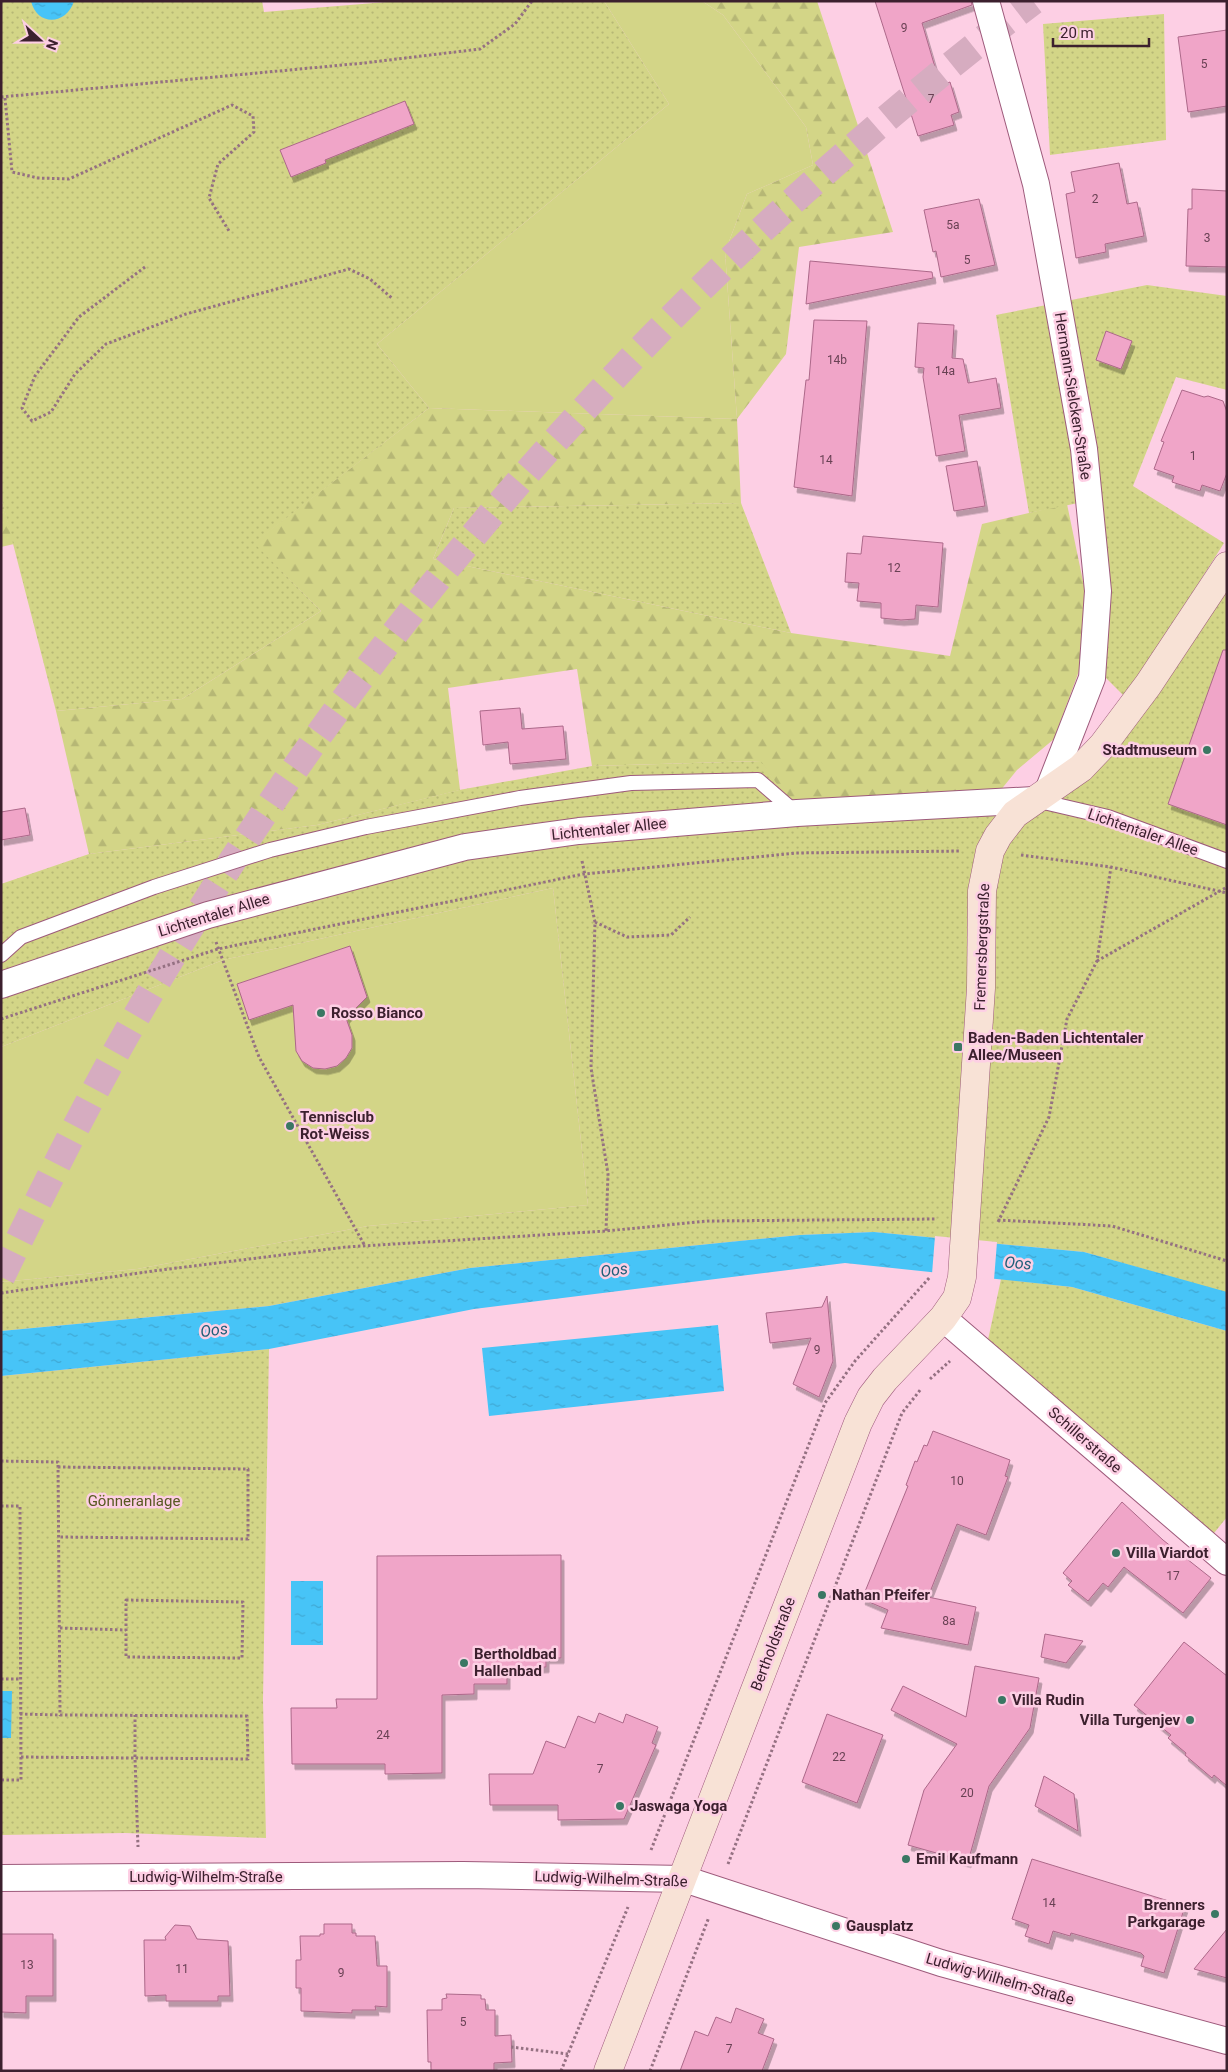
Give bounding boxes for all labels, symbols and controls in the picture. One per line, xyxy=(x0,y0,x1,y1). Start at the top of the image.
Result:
north arrow xyxy=(15,15,65,65)
scale bar xyxy=(1053,15,1149,47)
house number: 9 xyxy=(901,21,907,35)
text: 20 m xyxy=(1060,24,1094,42)
text: N xyxy=(43,37,61,52)
house number: 5 xyxy=(1201,57,1208,71)
house number: 7 xyxy=(928,92,935,106)
house number: 2 xyxy=(1092,192,1099,206)
house number: 5a xyxy=(946,218,960,232)
house number: 3 xyxy=(1204,231,1210,245)
house number: 5 xyxy=(964,253,971,267)
street label: Hermann-Sielcken-Straße xyxy=(1051,311,1095,481)
house number: 14b xyxy=(827,353,847,367)
house number: 14a xyxy=(935,364,955,378)
house number: 1 xyxy=(1190,449,1196,463)
house number: 14 xyxy=(819,453,833,467)
house number: 12 xyxy=(887,561,901,575)
place label: Stadtmuseum xyxy=(1103,741,1197,759)
marker: Stadtmuseum xyxy=(1201,744,1213,756)
street label: Lichtentaler Allee xyxy=(1085,805,1201,859)
street label: Lichtentaler Allee xyxy=(551,814,667,844)
street label: Fremersbergstraße xyxy=(971,883,993,1011)
street label: Lichtentaler Allee xyxy=(156,890,272,940)
place label: Rosso Bianco xyxy=(331,1004,423,1022)
marker: Rosso Bianco xyxy=(315,1007,327,1019)
place label: Baden-Baden Lichtentaler Allee/Museen xyxy=(968,1029,1144,1064)
marker: Baden-Baden Lichtentaler Allee/Museen xyxy=(952,1041,964,1053)
place label: Tennisclub Rot-Weiss xyxy=(300,1108,374,1143)
marker: Tennisclub Rot-Weiss xyxy=(284,1120,296,1132)
water label: Oos xyxy=(1004,1253,1032,1273)
water label: Oos xyxy=(599,1259,629,1281)
water label: Oos xyxy=(199,1319,229,1341)
house number: 9 xyxy=(814,1343,820,1357)
street label: Schillerstraße xyxy=(1045,1403,1125,1477)
house number: 10 xyxy=(950,1474,964,1488)
park label: Gönneranlage xyxy=(88,1492,180,1510)
place label: Villa Viardot xyxy=(1126,1544,1209,1562)
marker: Villa Viardot xyxy=(1110,1547,1122,1559)
house number: 17 xyxy=(1166,1569,1180,1583)
place label: Nathan Pfeifer xyxy=(832,1586,930,1604)
marker: Nathan Pfeifer xyxy=(816,1589,828,1601)
street label: Bertholdstraße xyxy=(747,1594,799,1693)
house number: 8a xyxy=(942,1614,956,1628)
place label: Bertholdbad Hallenbad xyxy=(474,1645,557,1680)
marker: Bertholdbad Hallenbad xyxy=(458,1657,470,1669)
place label: Villa Rudin xyxy=(1012,1691,1084,1709)
marker: Villa Rudin xyxy=(996,1694,1008,1706)
place label: Villa Turgenjev xyxy=(1080,1711,1180,1729)
marker: Villa Turgenjev xyxy=(1184,1714,1196,1726)
house number: 24 xyxy=(376,1728,390,1742)
house number: 22 xyxy=(832,1750,846,1764)
house number: 7 xyxy=(597,1762,604,1776)
house number: 20 xyxy=(960,1786,974,1800)
place label: Jaswaga Yoga xyxy=(630,1797,727,1815)
marker: Jaswaga Yoga xyxy=(614,1800,626,1812)
place label: Emil Kaufmann xyxy=(916,1850,1018,1868)
marker: Emil Kaufmann xyxy=(900,1853,912,1865)
street label: Ludwig-Wilhelm-Straße xyxy=(534,1867,688,1891)
street label: Ludwig-Wilhelm-Straße xyxy=(129,1868,283,1886)
house number: 14 xyxy=(1042,1896,1056,1910)
place label: Brenners Parkgarage xyxy=(1127,1896,1205,1931)
marker: Brenners Parkgarage xyxy=(1209,1908,1221,1920)
place label: Gausplatz xyxy=(846,1917,914,1935)
marker: Gausplatz xyxy=(830,1920,842,1932)
street label: Ludwig-Wilhelm-Straße xyxy=(924,1949,1076,2009)
house number: 13 xyxy=(20,1958,34,1972)
house number: 11 xyxy=(175,1962,189,1976)
house number: 9 xyxy=(338,1966,344,1980)
house number: 5 xyxy=(460,2015,467,2029)
house number: 7 xyxy=(726,2042,733,2056)

